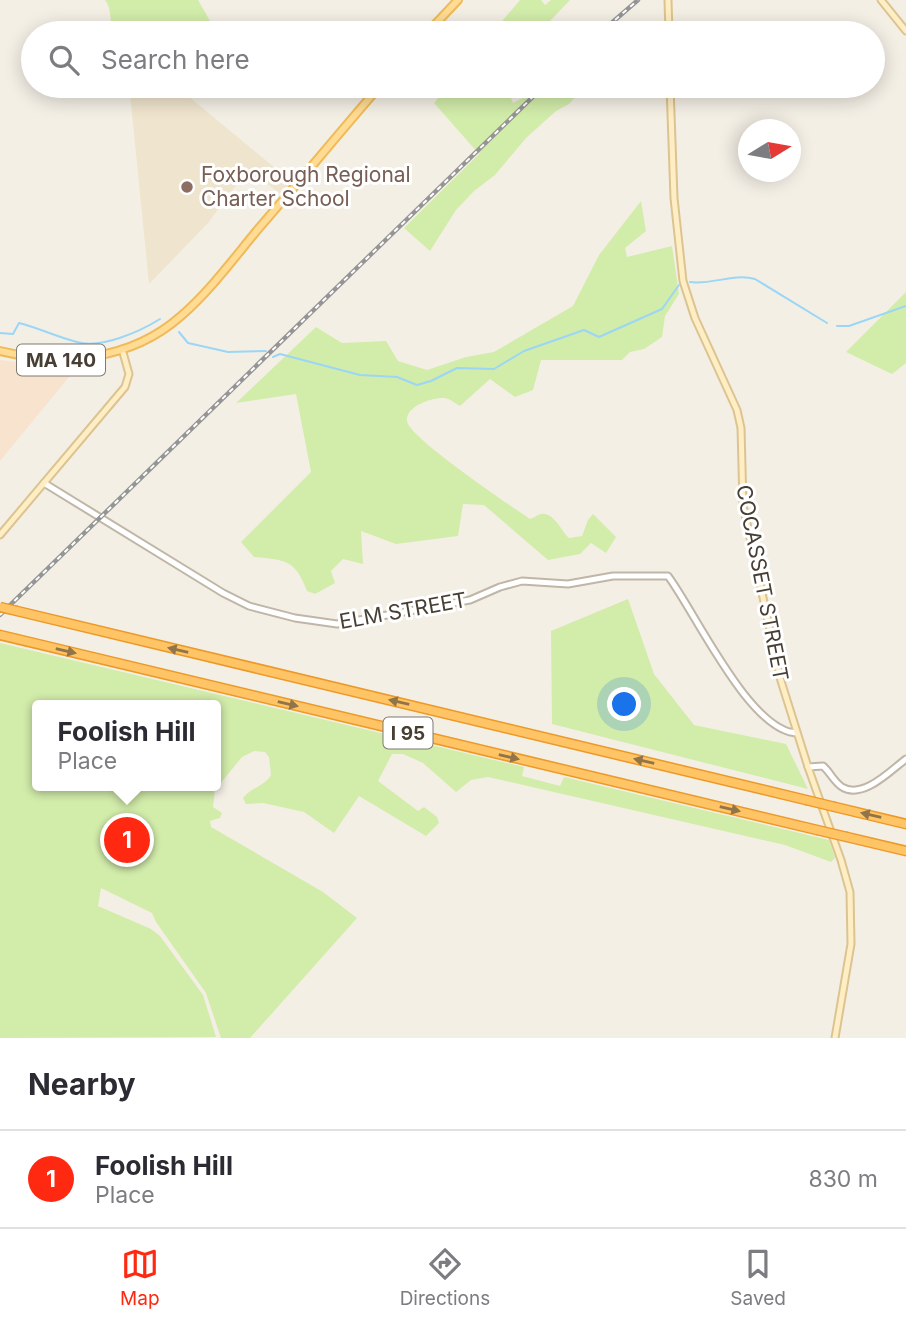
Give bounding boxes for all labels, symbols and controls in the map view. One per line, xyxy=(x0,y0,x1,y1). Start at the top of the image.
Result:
search box xyxy=(21,21,885,98)
icon: search xyxy=(45,41,83,79)
text: Search here xyxy=(101,44,250,75)
north arrow xyxy=(738,119,801,182)
place label: Foxborough Regional Charter School xyxy=(201,162,411,211)
marker: Foxborough Regional Charter School xyxy=(179,179,195,195)
road number: MA 140 xyxy=(17,344,105,376)
street label: COCASSET STREET xyxy=(731,483,794,683)
street label: ELM STREET xyxy=(337,587,468,634)
one-way arrow xyxy=(167,644,189,655)
one-way arrow xyxy=(55,646,77,657)
your location xyxy=(607,687,641,721)
one-way arrow xyxy=(388,697,410,708)
one-way arrow xyxy=(277,699,299,710)
popup xyxy=(32,700,221,791)
text: Foolish Hill xyxy=(58,716,195,747)
road number: I 95 xyxy=(384,718,432,748)
text: Place xyxy=(58,747,117,775)
one-way arrow xyxy=(498,751,520,762)
one-way arrow xyxy=(633,755,655,766)
one-way arrow xyxy=(719,804,741,815)
one-way arrow xyxy=(860,809,882,820)
pin: 1 xyxy=(104,814,150,866)
text: Nearby xyxy=(28,1066,136,1102)
text: Foolish Hill xyxy=(95,1150,233,1181)
text: 1 xyxy=(46,1165,56,1193)
text: 830 m xyxy=(808,1165,878,1193)
text: Place xyxy=(95,1181,155,1209)
tab: Map xyxy=(120,1245,160,1310)
tab: Directions xyxy=(400,1245,490,1310)
tab: Saved xyxy=(730,1245,786,1310)

